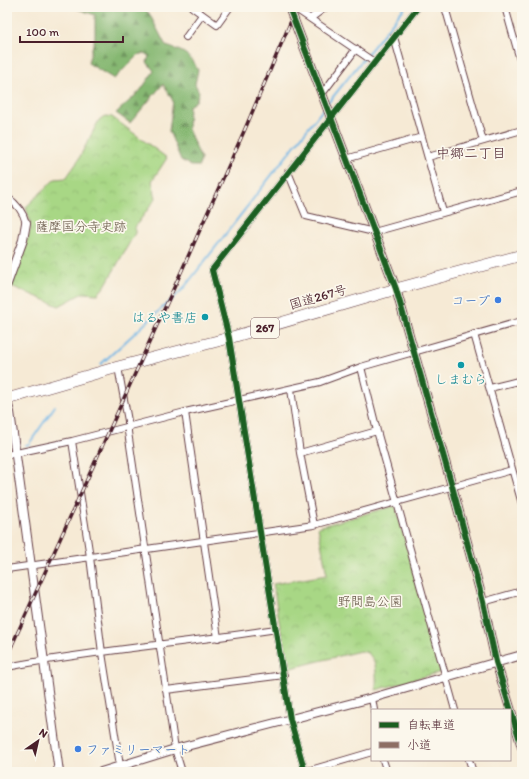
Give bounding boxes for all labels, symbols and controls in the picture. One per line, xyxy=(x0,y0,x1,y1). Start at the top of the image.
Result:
scale bar xyxy=(20,18,123,44)
text: 100 m xyxy=(26,25,59,39)
district label: 中郷二丁目 xyxy=(436,145,506,162)
park label: 薩摩国分寺史跡 xyxy=(35,219,127,234)
street label: 国道267号 xyxy=(287,282,349,312)
place label: コープ xyxy=(452,293,490,308)
marker: コープ xyxy=(493,295,503,305)
place label: はるや書店 xyxy=(132,310,197,325)
marker: はるや書店 xyxy=(200,312,210,322)
road number: 267 xyxy=(251,318,279,338)
marker: しまむら xyxy=(456,360,466,370)
place label: しまむら xyxy=(435,372,487,387)
park label: 野間島公園 xyxy=(337,594,403,609)
legend xyxy=(371,709,511,761)
text: 自転車道 xyxy=(407,718,455,732)
north arrow xyxy=(18,721,58,761)
text: N xyxy=(37,726,50,741)
text: 小道 xyxy=(407,738,431,752)
place label: ファミリーマート xyxy=(86,742,190,757)
marker: ファミリーマート xyxy=(73,744,83,754)

